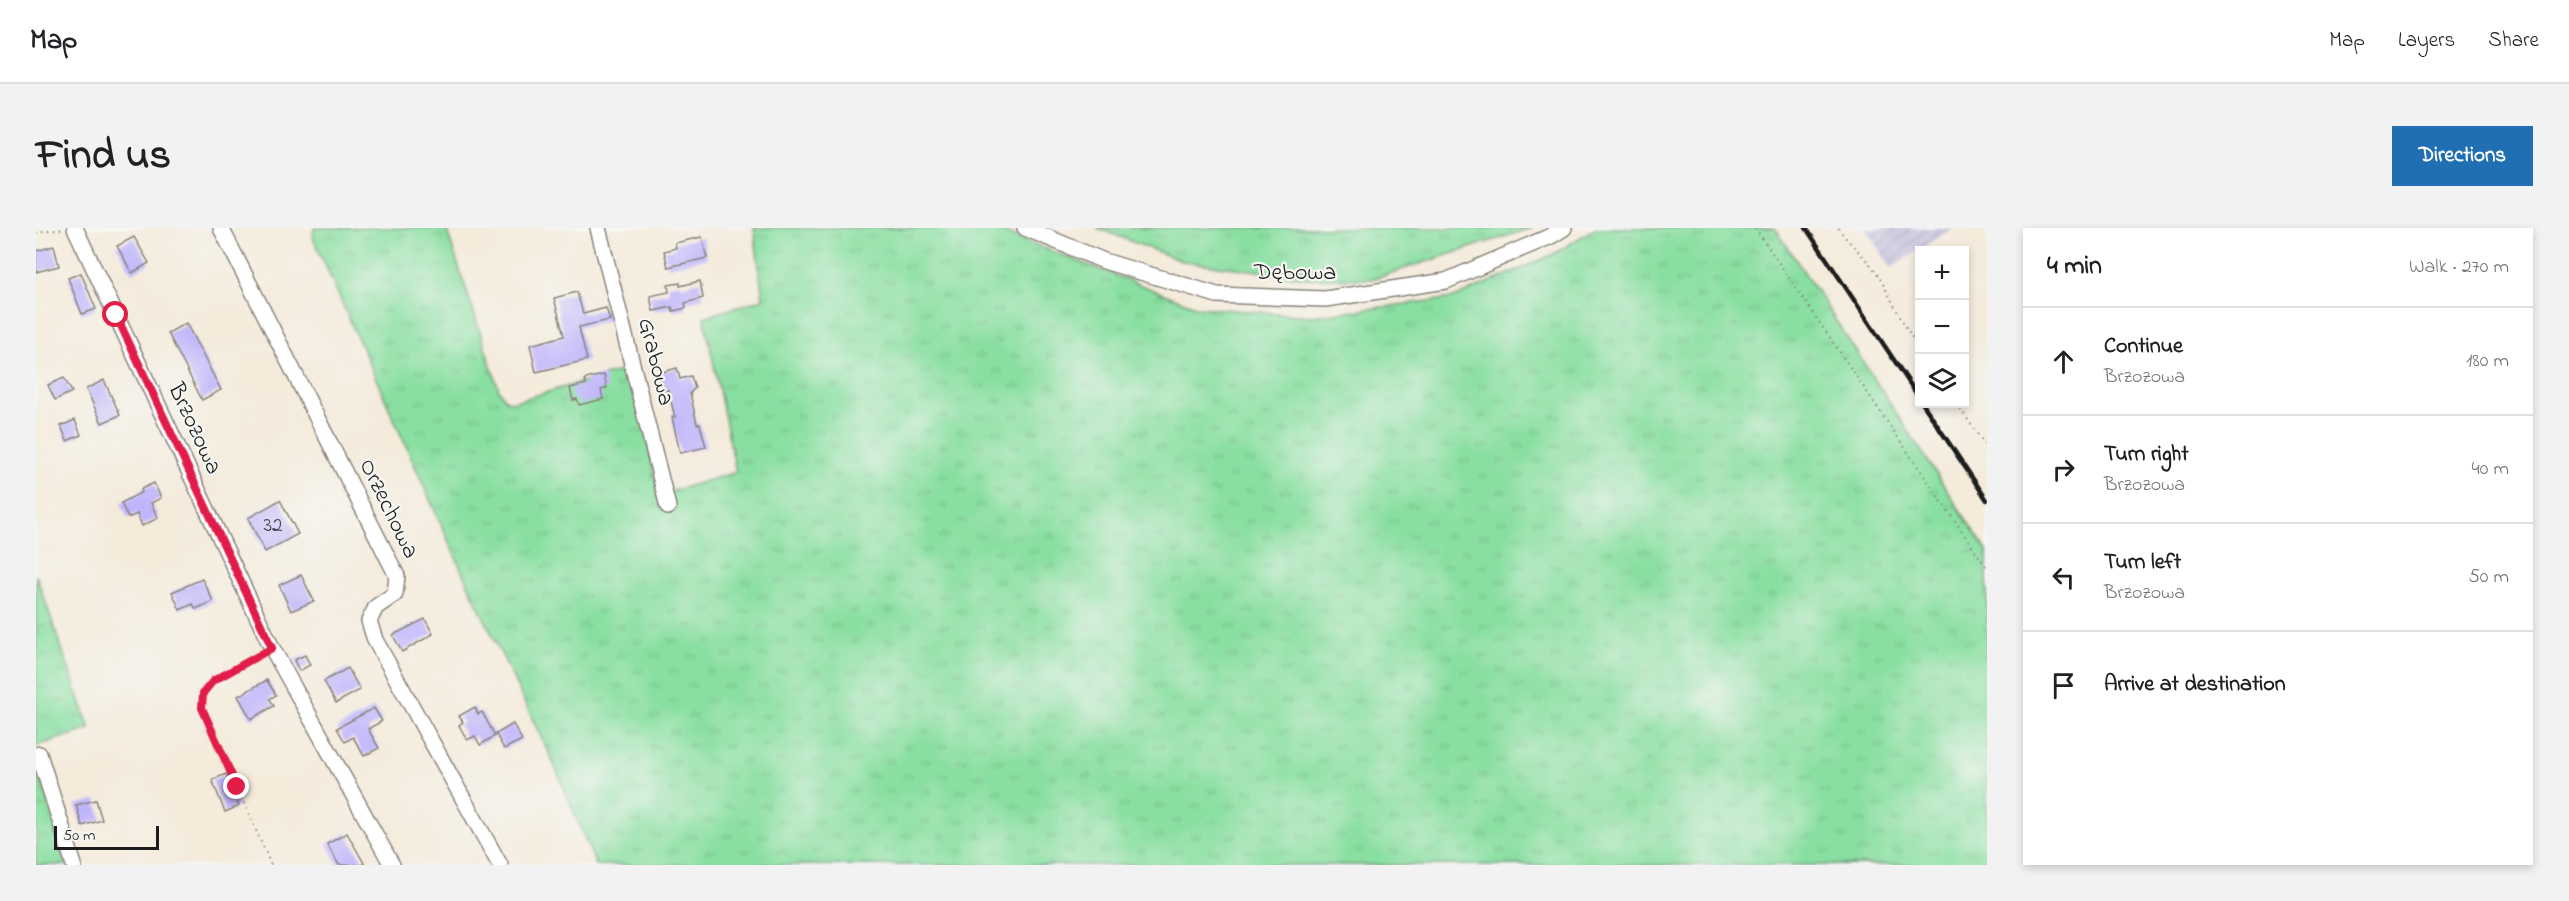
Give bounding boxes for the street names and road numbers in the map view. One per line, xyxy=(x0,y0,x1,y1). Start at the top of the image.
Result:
street label: Dębowa xyxy=(1253,256,1336,291)
street label: Grabowa xyxy=(627,314,683,410)
street label: Brzozowa xyxy=(157,377,230,481)
street label: Orzechowa xyxy=(349,453,427,565)

